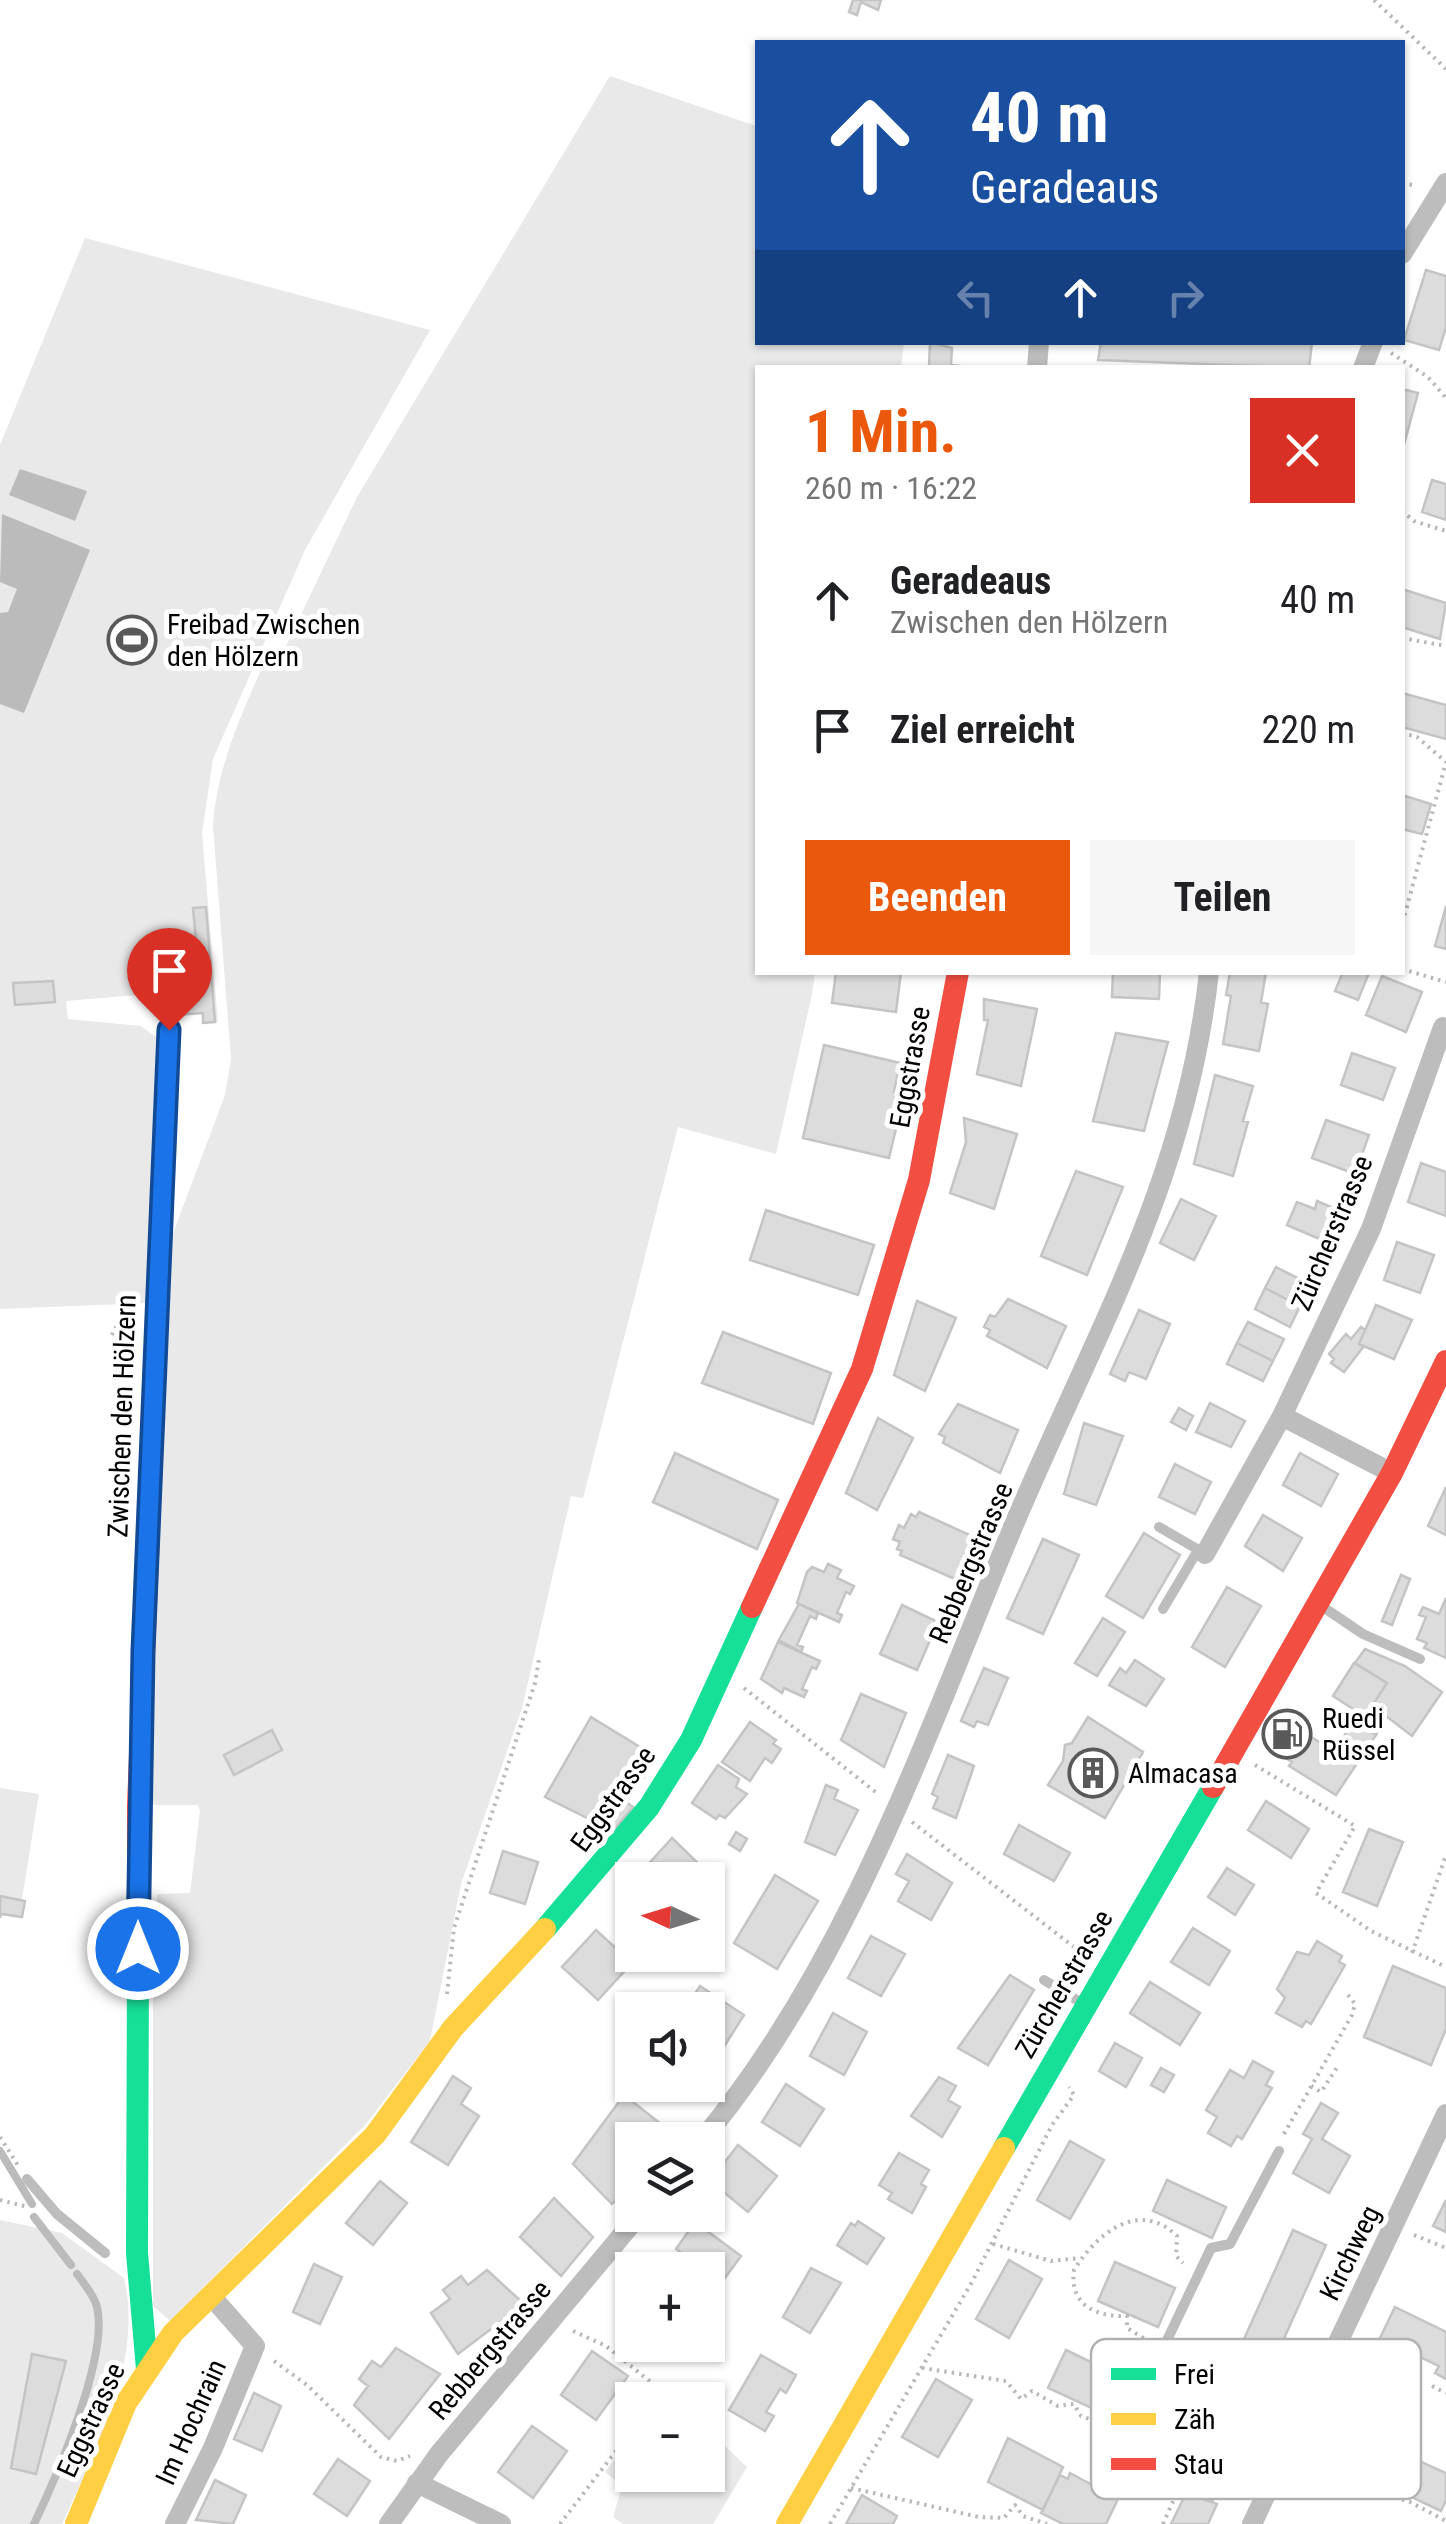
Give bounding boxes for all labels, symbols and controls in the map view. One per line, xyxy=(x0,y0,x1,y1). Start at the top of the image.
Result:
text: 40 m xyxy=(970,77,1109,159)
icon: ahead xyxy=(805,80,935,210)
text: Geradeaus xyxy=(970,161,1159,214)
icon: left xyxy=(948,270,1003,325)
icon: ahead xyxy=(1053,270,1108,325)
icon: right xyxy=(1158,270,1213,325)
text: 1 Min. xyxy=(805,396,957,467)
button: close xyxy=(1250,398,1355,503)
text: 260 m · 16:22 xyxy=(805,469,977,507)
text: Geradeaus xyxy=(890,559,1051,603)
icon: ahead xyxy=(805,573,860,628)
text: 40 m xyxy=(1280,578,1355,622)
text: Zwischen den Hölzern xyxy=(890,603,1168,641)
place label: Freibad Zwischen den Hölzern xyxy=(167,608,360,673)
sports icon: Freibad Zwischen den Hölzern xyxy=(106,614,158,666)
icon: arrive xyxy=(805,703,860,758)
text: Ziel erreicht xyxy=(890,708,1075,752)
text: 220 m xyxy=(1261,708,1355,752)
button: Beenden xyxy=(805,840,1070,955)
button: Teilen xyxy=(1090,840,1355,955)
pin xyxy=(127,928,212,1031)
icon: arrive xyxy=(142,943,197,998)
street label: Eggstrasse xyxy=(883,1004,937,1130)
street label: Zürcherstrasse xyxy=(1284,1150,1380,1316)
street label: Zwischen den Hölzern xyxy=(101,1294,143,1538)
street label: Rebbergstrasse xyxy=(922,1477,1020,1649)
place label: Ruedi Rüssel xyxy=(1322,1702,1396,1767)
fuel station icon: Ruedi Rüssel xyxy=(1261,1708,1313,1760)
street label: Eggstrasse xyxy=(564,1740,662,1858)
building icon: Almacasa xyxy=(1067,1747,1119,1799)
place label: Almacasa xyxy=(1128,1757,1238,1790)
north arrow xyxy=(615,1862,725,1972)
map controls xyxy=(615,1862,725,2492)
position arrow xyxy=(86,1897,190,2001)
street label: Zürcherstrasse xyxy=(1008,1904,1120,2064)
button: sound xyxy=(615,1992,725,2102)
button: layers xyxy=(615,2122,725,2232)
street label: Kirchweg xyxy=(1313,2200,1387,2306)
button: + xyxy=(615,2252,725,2362)
street label: Rebbergstrasse xyxy=(422,2274,558,2426)
legend xyxy=(1091,2339,1421,2499)
street label: Im Hochrain xyxy=(149,2354,233,2490)
street label: Eggstrasse xyxy=(50,2358,132,2482)
text: Frei xyxy=(1174,2358,1215,2391)
button: − xyxy=(615,2382,725,2492)
text: Zäh xyxy=(1174,2403,1216,2436)
text: Stau xyxy=(1174,2448,1224,2481)

